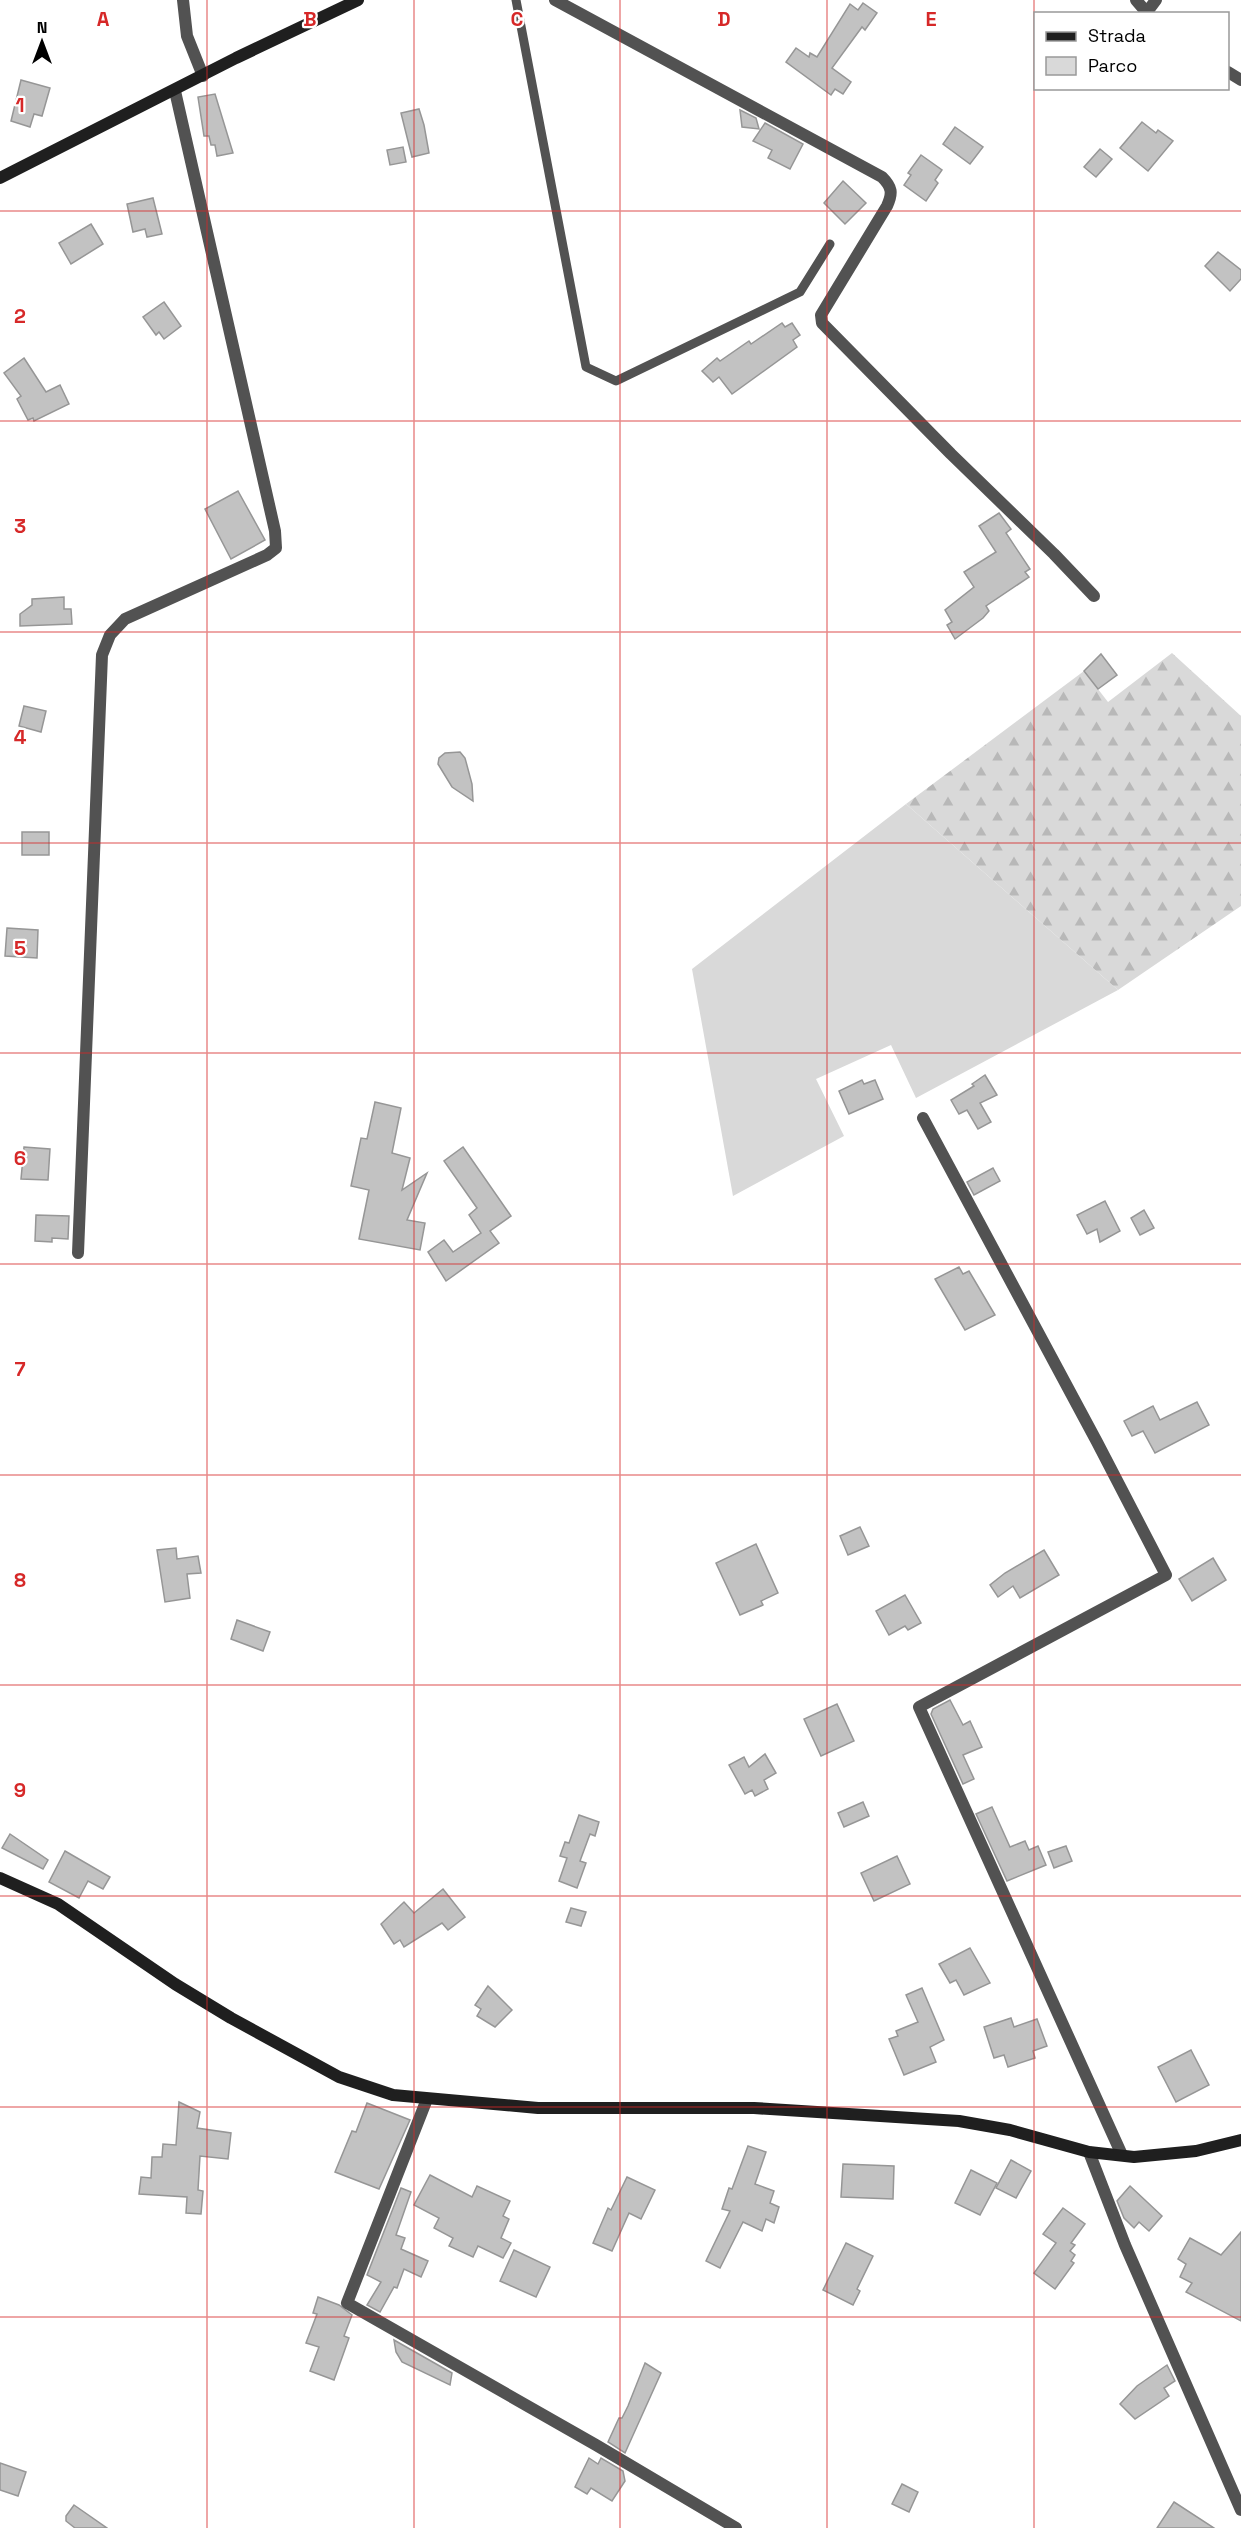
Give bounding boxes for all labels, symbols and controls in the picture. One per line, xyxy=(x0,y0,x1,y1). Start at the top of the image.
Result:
text: A xyxy=(97,6,110,32)
text: B xyxy=(303,6,317,32)
text: C xyxy=(511,6,524,32)
text: D xyxy=(717,6,731,32)
text: E xyxy=(925,6,937,32)
north arrow xyxy=(12,12,72,72)
legend xyxy=(1034,12,1229,90)
text: N xyxy=(37,17,47,38)
text: Strada xyxy=(1088,24,1146,47)
text: Parco xyxy=(1088,54,1137,77)
text: 1 xyxy=(15,92,25,118)
text: 2 xyxy=(14,303,26,329)
text: 3 xyxy=(14,513,26,539)
text: 4 xyxy=(14,724,27,750)
text: 5 xyxy=(14,935,26,961)
text: 6 xyxy=(14,1145,26,1171)
text: 7 xyxy=(14,1356,26,1382)
text: 8 xyxy=(14,1567,26,1593)
text: 9 xyxy=(14,1777,26,1803)

